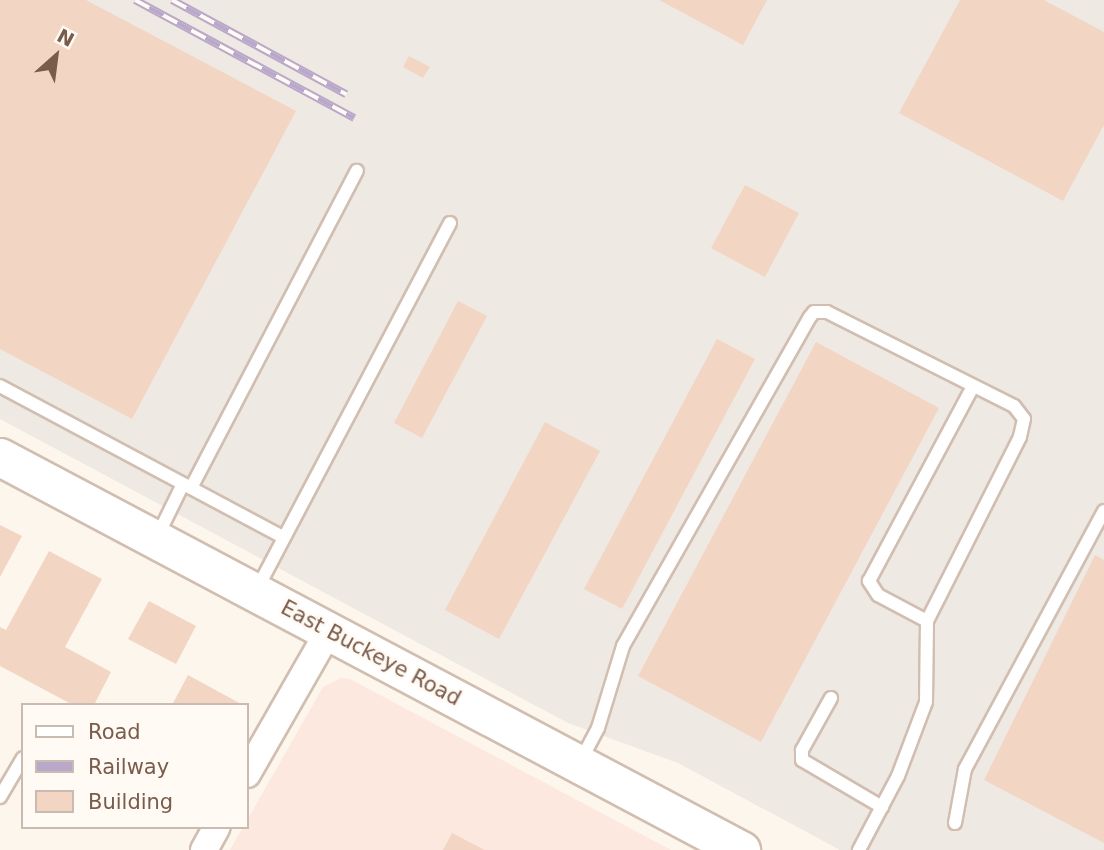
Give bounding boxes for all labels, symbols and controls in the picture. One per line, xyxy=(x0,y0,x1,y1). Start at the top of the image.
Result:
north arrow xyxy=(21,21,91,91)
text: N xyxy=(54,24,78,51)
street label: East Buckeye Road xyxy=(277,595,465,711)
legend xyxy=(21,703,248,829)
text: Road xyxy=(88,720,141,744)
text: Railway xyxy=(88,755,169,779)
text: Building xyxy=(88,790,173,814)

